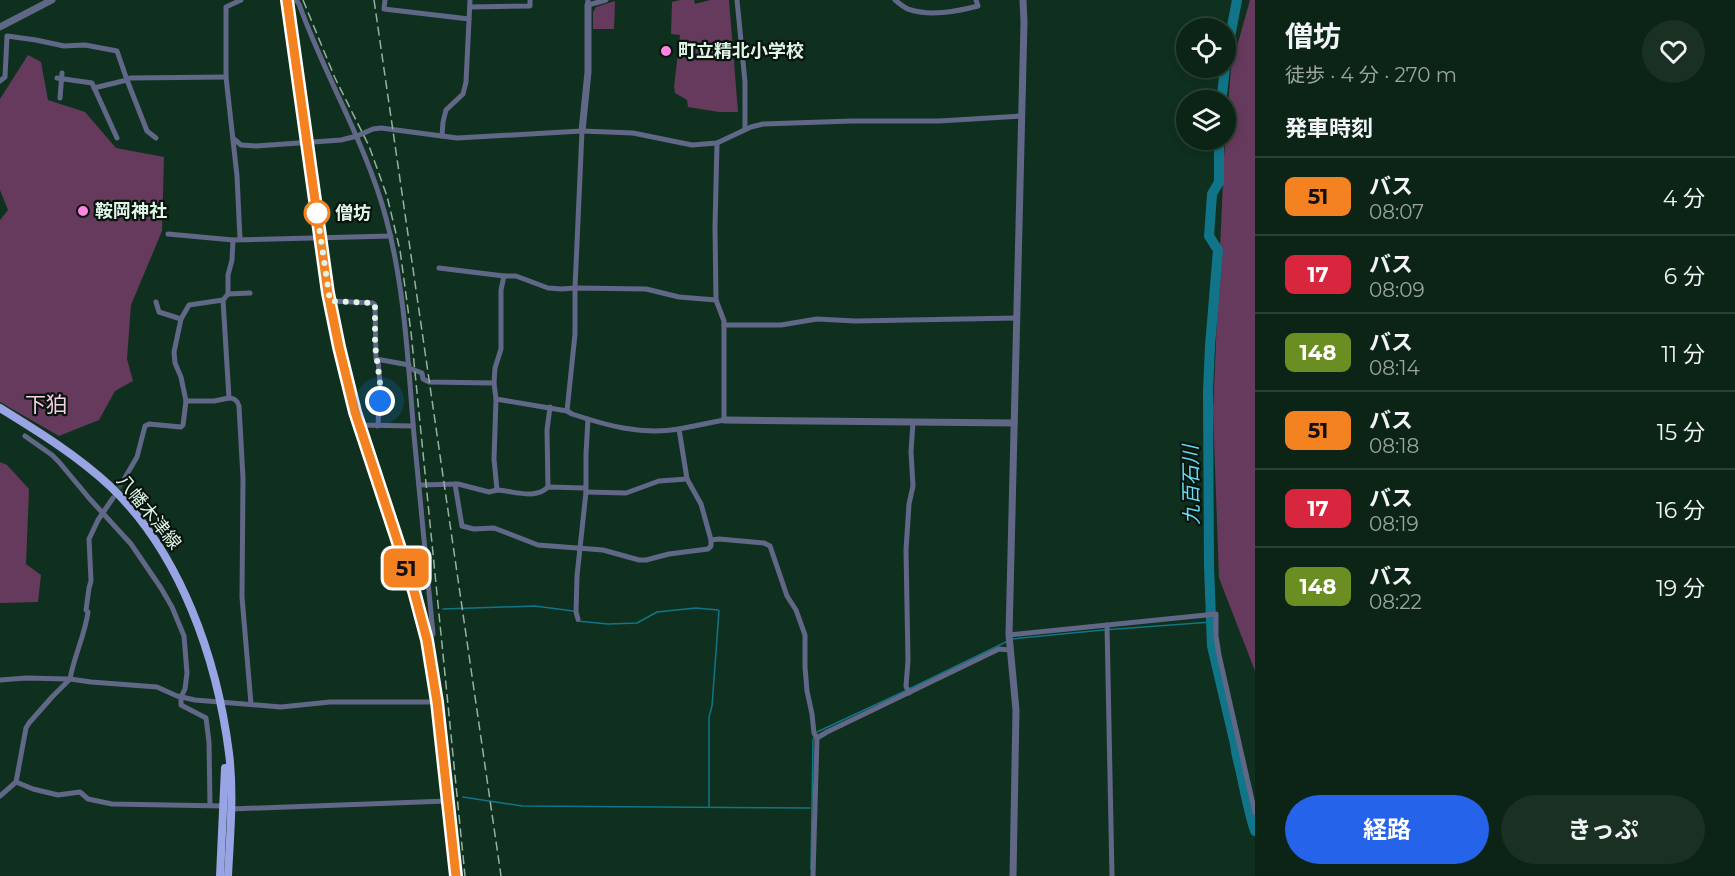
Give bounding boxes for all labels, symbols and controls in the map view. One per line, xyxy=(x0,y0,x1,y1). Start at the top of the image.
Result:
map controls xyxy=(1176,18,1236,150)
button: locate xyxy=(1176,18,1236,78)
text: 僧坊 xyxy=(1285,19,1341,53)
button: heart xyxy=(1642,20,1705,83)
place label: 町立精北小学校 xyxy=(678,40,804,62)
marker: 町立精北小学校 xyxy=(659,44,673,58)
text: 徒歩 · 4 分 · 270 m xyxy=(1285,63,1457,87)
button: layers xyxy=(1176,90,1236,150)
text: 発車時刻 xyxy=(1285,115,1373,142)
text: バス xyxy=(1369,173,1413,200)
text: 51 xyxy=(1308,184,1328,209)
text: 4 分 xyxy=(1663,185,1705,212)
place label: 鞍岡神社 xyxy=(95,200,167,222)
marker: 僧坊 xyxy=(304,200,330,226)
text: 08:07 xyxy=(1369,200,1424,224)
place label: 僧坊 xyxy=(335,202,371,224)
marker: 鞍岡神社 xyxy=(76,204,90,218)
text: バス xyxy=(1369,251,1413,278)
text: 17 xyxy=(1307,262,1329,287)
text: 6 分 xyxy=(1664,263,1705,290)
text: 08:09 xyxy=(1369,278,1425,302)
text: バス xyxy=(1369,329,1413,356)
text: 148 xyxy=(1300,340,1336,365)
text: 11 分 xyxy=(1661,341,1705,368)
text: 08:14 xyxy=(1369,356,1420,380)
your location xyxy=(365,386,395,416)
district label: 下狛 xyxy=(25,392,67,417)
text: バス xyxy=(1369,407,1413,434)
text: 51 xyxy=(1308,418,1328,443)
text: 15 分 xyxy=(1657,419,1705,446)
text: 08:18 xyxy=(1369,434,1419,458)
water label: 九百石川 xyxy=(1178,443,1204,525)
street label: 八幡木津線 xyxy=(112,470,186,554)
text: バス xyxy=(1369,485,1413,512)
text: 17 xyxy=(1307,496,1329,521)
text: 16 分 xyxy=(1656,497,1705,524)
text: 08:19 xyxy=(1369,512,1419,536)
line badge: 51 xyxy=(379,548,433,588)
text: 51 xyxy=(396,556,416,581)
text: バス xyxy=(1369,563,1413,590)
text: 148 xyxy=(1300,574,1336,599)
text: 19 分 xyxy=(1656,575,1705,602)
text: 08:22 xyxy=(1369,590,1422,614)
button: 経路 xyxy=(1285,795,1489,864)
button: きっぷ xyxy=(1501,795,1705,864)

